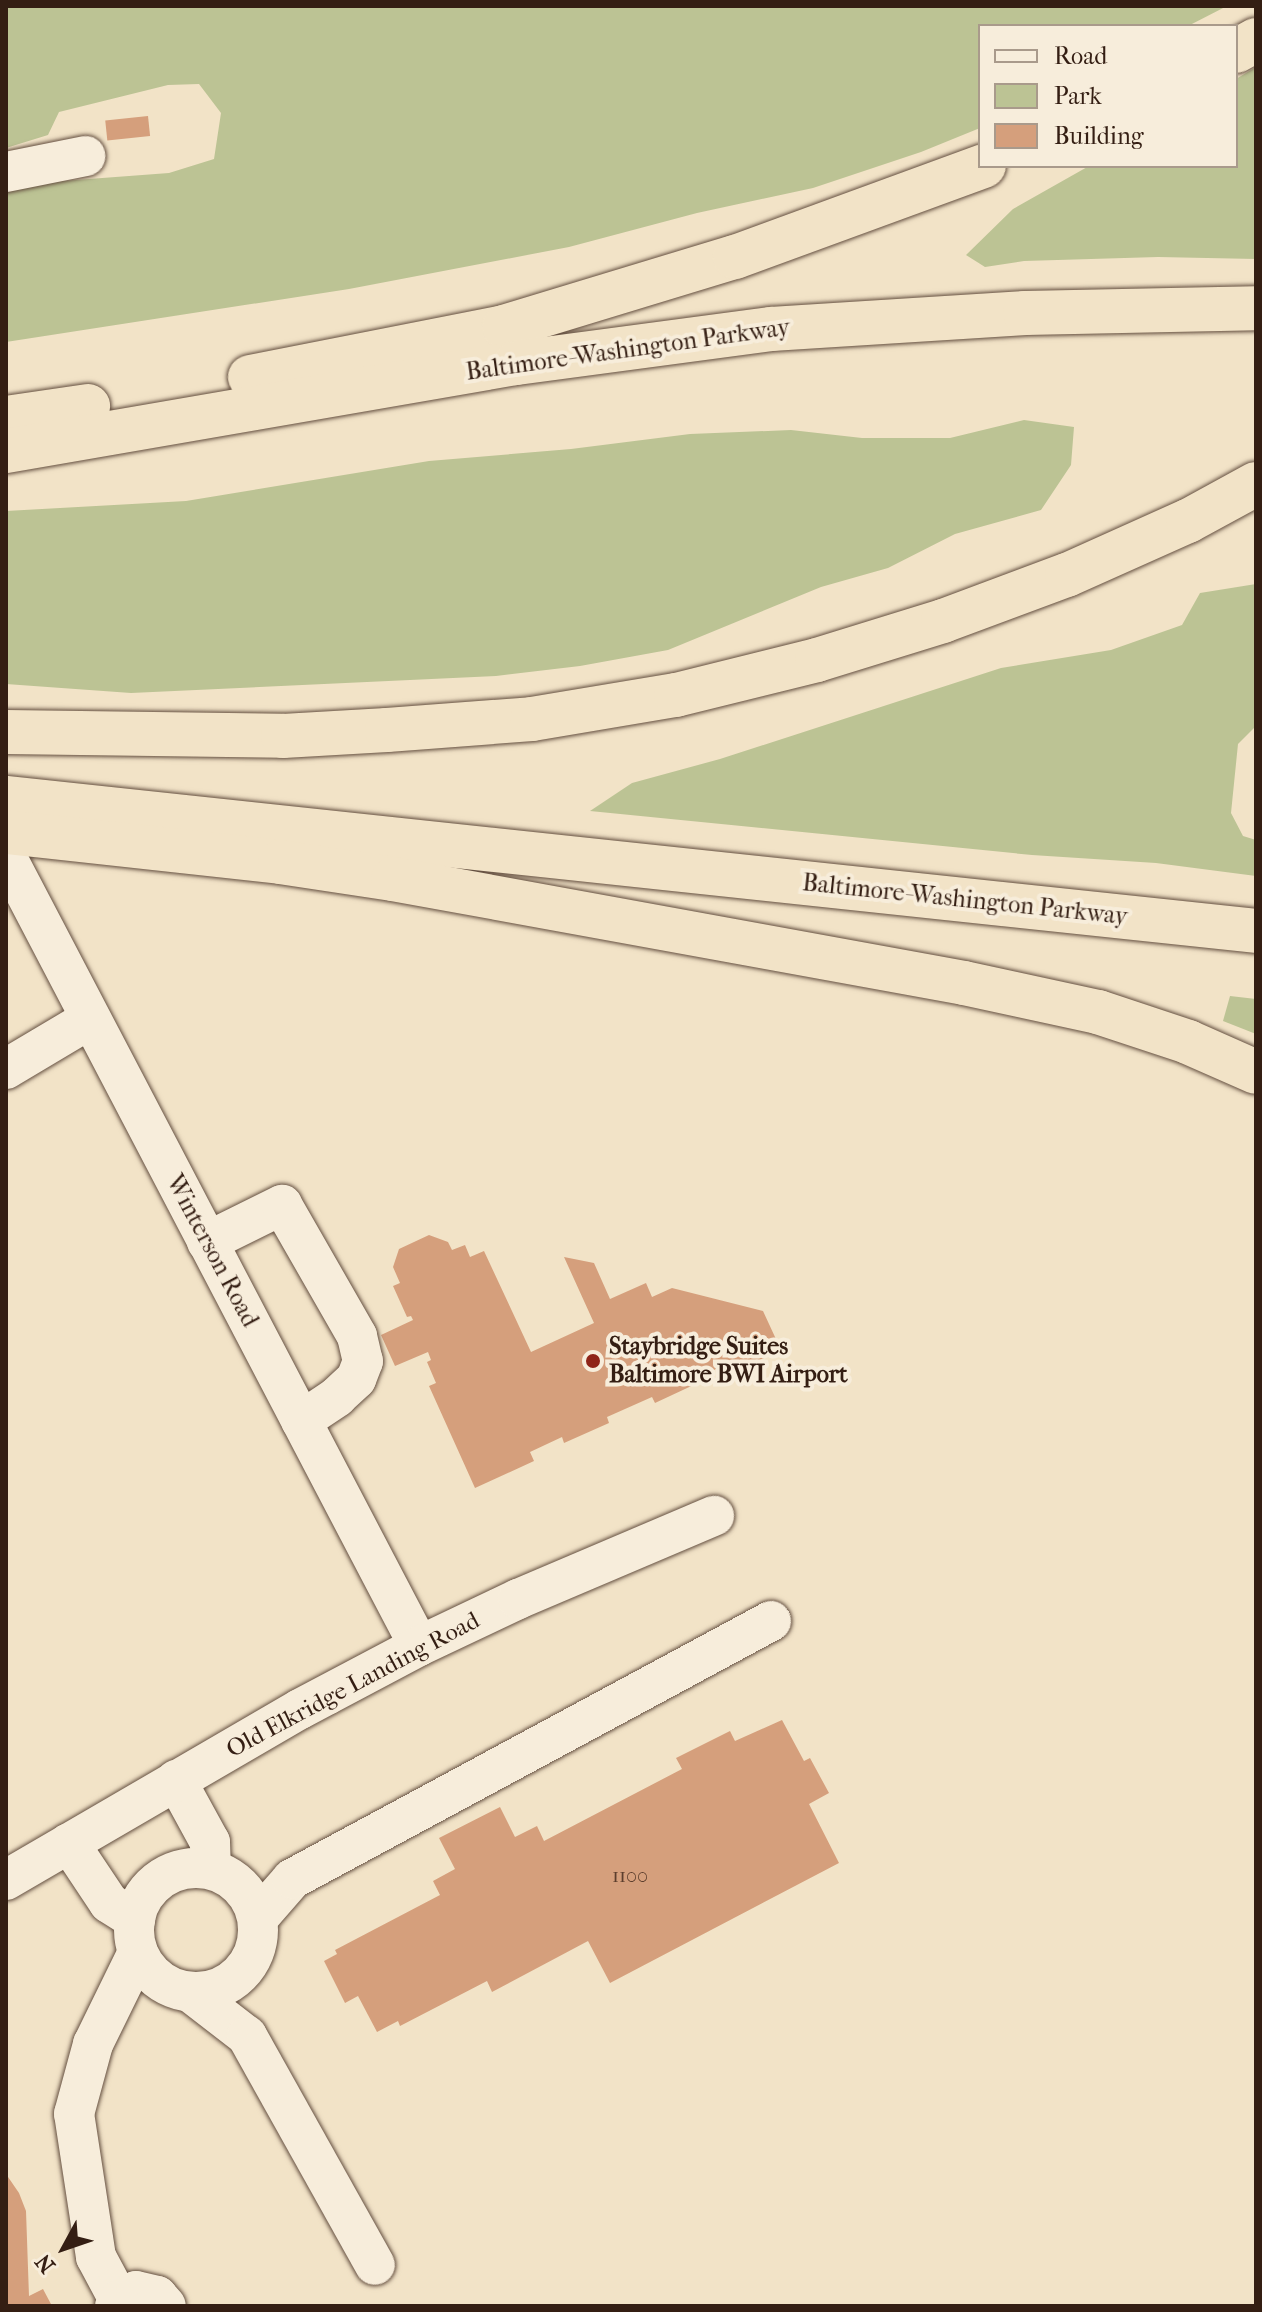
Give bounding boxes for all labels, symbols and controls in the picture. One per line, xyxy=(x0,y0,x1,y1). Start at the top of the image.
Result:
legend xyxy=(978,24,1238,168)
text: Road xyxy=(1054,42,1107,70)
text: Park xyxy=(1054,82,1102,110)
text: Building xyxy=(1054,122,1144,150)
street label: Baltimore-Washington Parkway xyxy=(464,313,792,387)
street label: Baltimore-Washington Parkway xyxy=(801,869,1129,931)
street label: Winterson Road xyxy=(160,1170,264,1332)
place label: Staybridge Suites Baltimore BWI Airport xyxy=(609,1333,848,1389)
marker: Staybridge Suites Baltimore BWI Airport xyxy=(584,1352,602,1370)
street label: Old Elkridge Landing Road xyxy=(222,1606,484,1764)
house number: 1100 xyxy=(612,1863,648,1887)
north arrow xyxy=(24,2208,104,2288)
text: N xyxy=(30,2249,61,2278)

